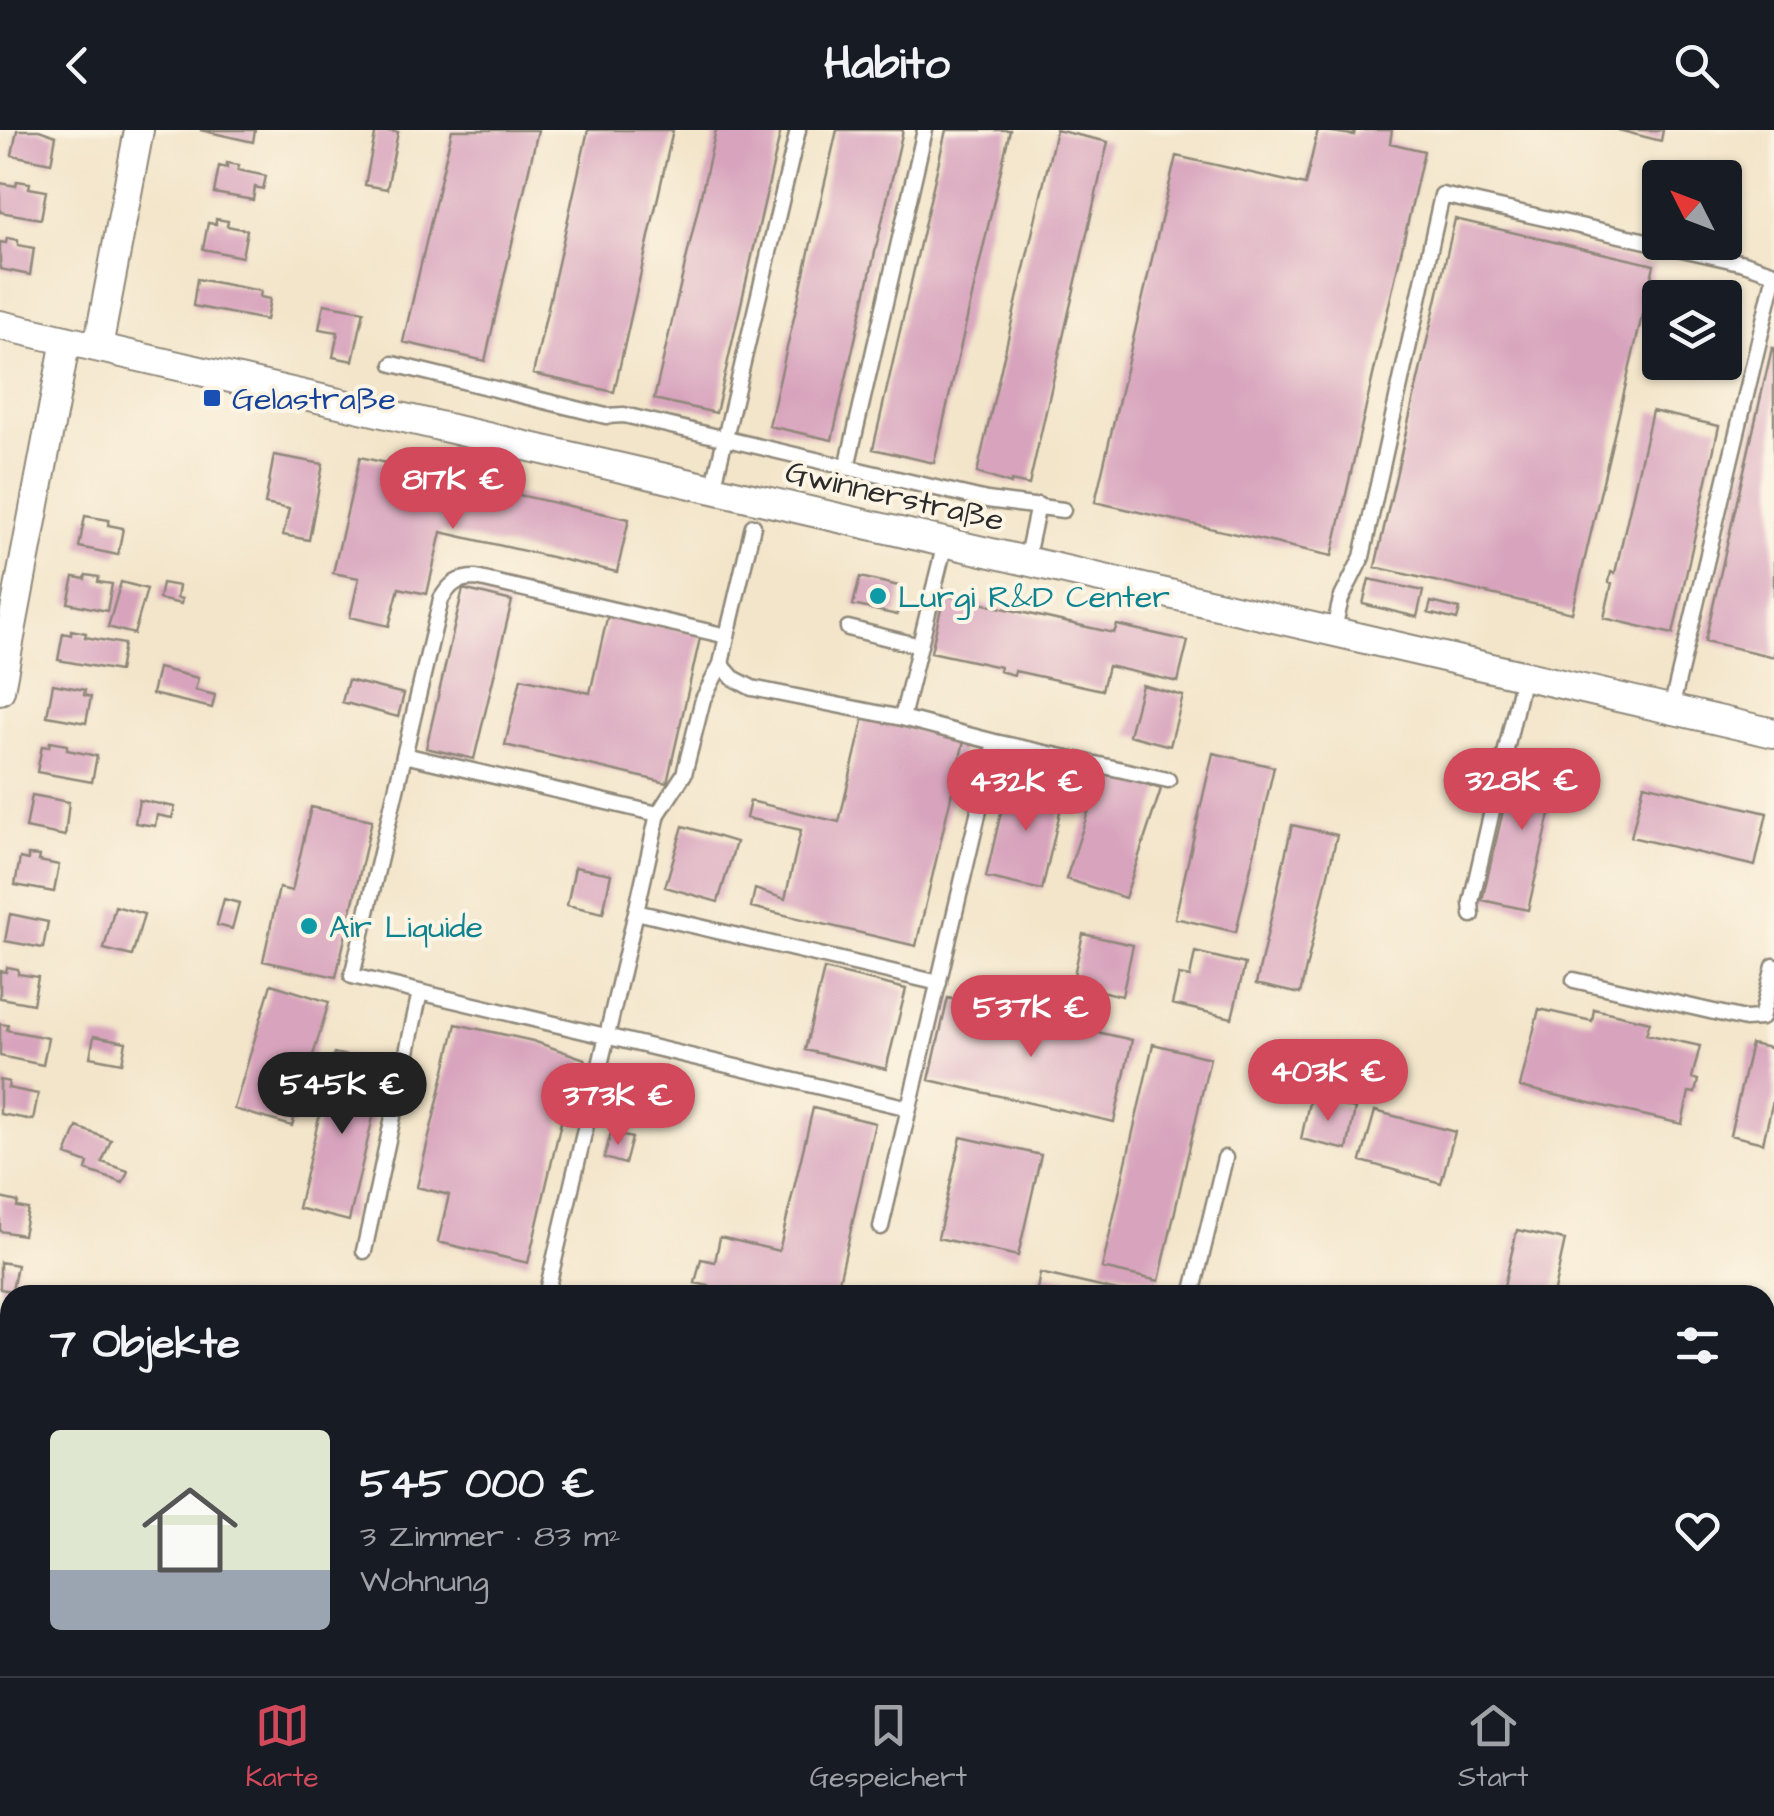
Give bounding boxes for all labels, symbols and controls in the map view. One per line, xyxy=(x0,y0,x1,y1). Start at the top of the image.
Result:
text: Habito xyxy=(824,34,950,96)
icon: back xyxy=(50,38,105,93)
icon: search xyxy=(1669,38,1724,93)
north arrow xyxy=(1642,160,1742,260)
map controls xyxy=(1642,160,1742,380)
button: layers xyxy=(1642,280,1742,380)
place label: Gelastraße xyxy=(232,377,396,422)
marker: Gelastraße xyxy=(201,387,223,409)
pin: 817K € xyxy=(372,447,534,532)
street label: Gwinnerstraße xyxy=(781,449,1008,543)
text: 817K € xyxy=(402,457,504,502)
place label: Lurgi R&D Center xyxy=(898,575,1170,620)
marker: Lurgi R&D Center xyxy=(867,585,889,607)
pin: 328K € xyxy=(1441,748,1603,833)
pin: 432K € xyxy=(945,749,1107,834)
text: 328K € xyxy=(1466,758,1578,803)
text: 432K € xyxy=(969,759,1083,804)
place label: Air Liquide xyxy=(329,905,483,950)
marker: Air Liquide xyxy=(298,915,320,937)
pin: 537K € xyxy=(950,975,1112,1060)
text: 537K € xyxy=(973,985,1089,1030)
pin: 403K € xyxy=(1247,1039,1409,1124)
text: 403K € xyxy=(1270,1049,1386,1094)
pin: 545K € xyxy=(261,1052,423,1137)
text: 545K € xyxy=(280,1062,404,1107)
pin: 373K € xyxy=(537,1063,699,1148)
text: 373K € xyxy=(563,1073,673,1118)
text: 7 Objekte xyxy=(50,1316,240,1374)
icon: filters xyxy=(1670,1318,1725,1373)
text: 545 000 € xyxy=(360,1456,595,1514)
icon: home xyxy=(130,1470,250,1590)
icon: heart xyxy=(1670,1503,1725,1558)
text: 3 Zimmer · 83 m² xyxy=(360,1514,621,1559)
text: Wohnung xyxy=(360,1559,489,1604)
tab: Karte xyxy=(246,1698,319,1797)
tab: Gespeichert xyxy=(810,1698,967,1797)
tab: Start xyxy=(1458,1698,1528,1797)

